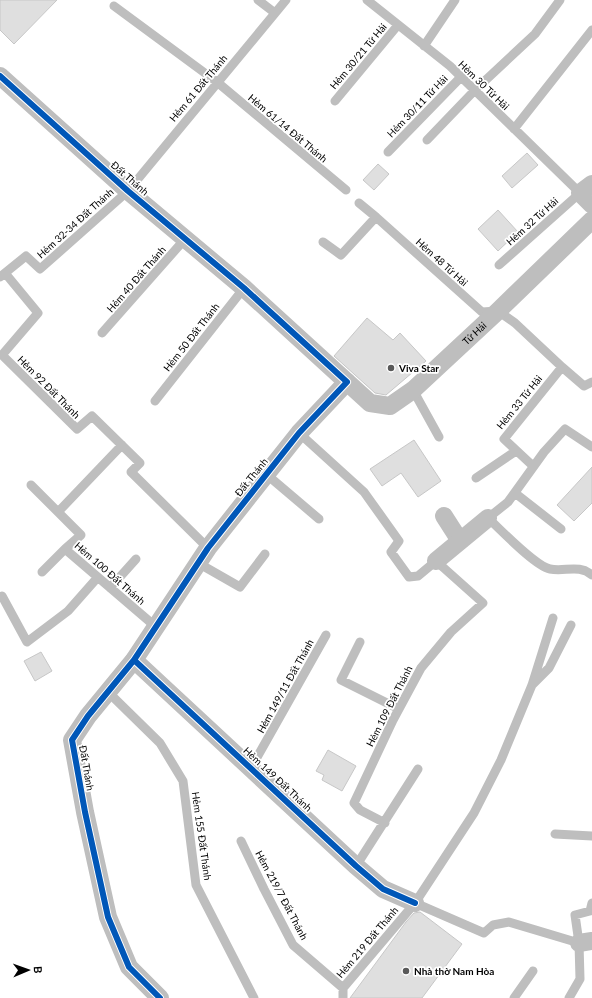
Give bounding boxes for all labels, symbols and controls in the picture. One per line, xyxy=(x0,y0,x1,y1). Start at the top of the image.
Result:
street label: Hẻm 30/21 Tứ Hải xyxy=(327,21,389,91)
street label: Hẻm 61 Đất Thánh xyxy=(167,52,229,124)
street label: Hẻm 30 Tứ Hải xyxy=(456,58,512,112)
street label: Hẻm 30/11 Tứ Hải xyxy=(384,72,450,140)
street label: Hẻm 61/14 Đất Thánh xyxy=(246,91,330,165)
street label: Đất Thánh xyxy=(109,158,151,198)
street label: Hẻm 32-34 Đất Thánh xyxy=(34,185,116,261)
street label: Hẻm 32 Tứ Hải xyxy=(504,195,560,247)
street label: Hẻm 48 Tứ Hải xyxy=(414,236,470,288)
street label: Hẻm 40 Đất Thánh xyxy=(104,244,168,314)
street label: Hẻm 50 Đất Thánh xyxy=(161,300,221,374)
street label: Tứ Hải xyxy=(460,319,489,347)
street label: Hẻm 92 Đất Thánh xyxy=(15,353,83,421)
place label: Viva Star xyxy=(398,362,439,374)
marker: Viva Star xyxy=(386,363,396,373)
street label: Hẻm 33 Tứ Hải xyxy=(494,373,544,431)
street label: Đất Thánh xyxy=(232,455,270,499)
street label: Hẻm 100 Đất Thánh xyxy=(72,539,148,607)
street label: Hẻm 149/11 Đất Thánh xyxy=(254,637,316,735)
street label: Hẻm 109 Đất Thánh xyxy=(363,663,415,749)
street label: Đất Thánh xyxy=(77,744,97,792)
street label: Hẻm 149 Đất Thánh xyxy=(241,744,315,814)
street label: Hẻm 155 Đất Thánh xyxy=(190,791,214,881)
street label: Hẻm 219/7 Đất Thánh xyxy=(253,848,311,942)
street label: Hẻm 219 Đất Thánh xyxy=(334,904,400,980)
north arrow xyxy=(8,950,48,990)
place label: Nhà thờ Nam Hòa xyxy=(414,965,494,977)
text: B xyxy=(32,966,45,973)
marker: Nhà thờ Nam Hòa xyxy=(401,966,411,976)

